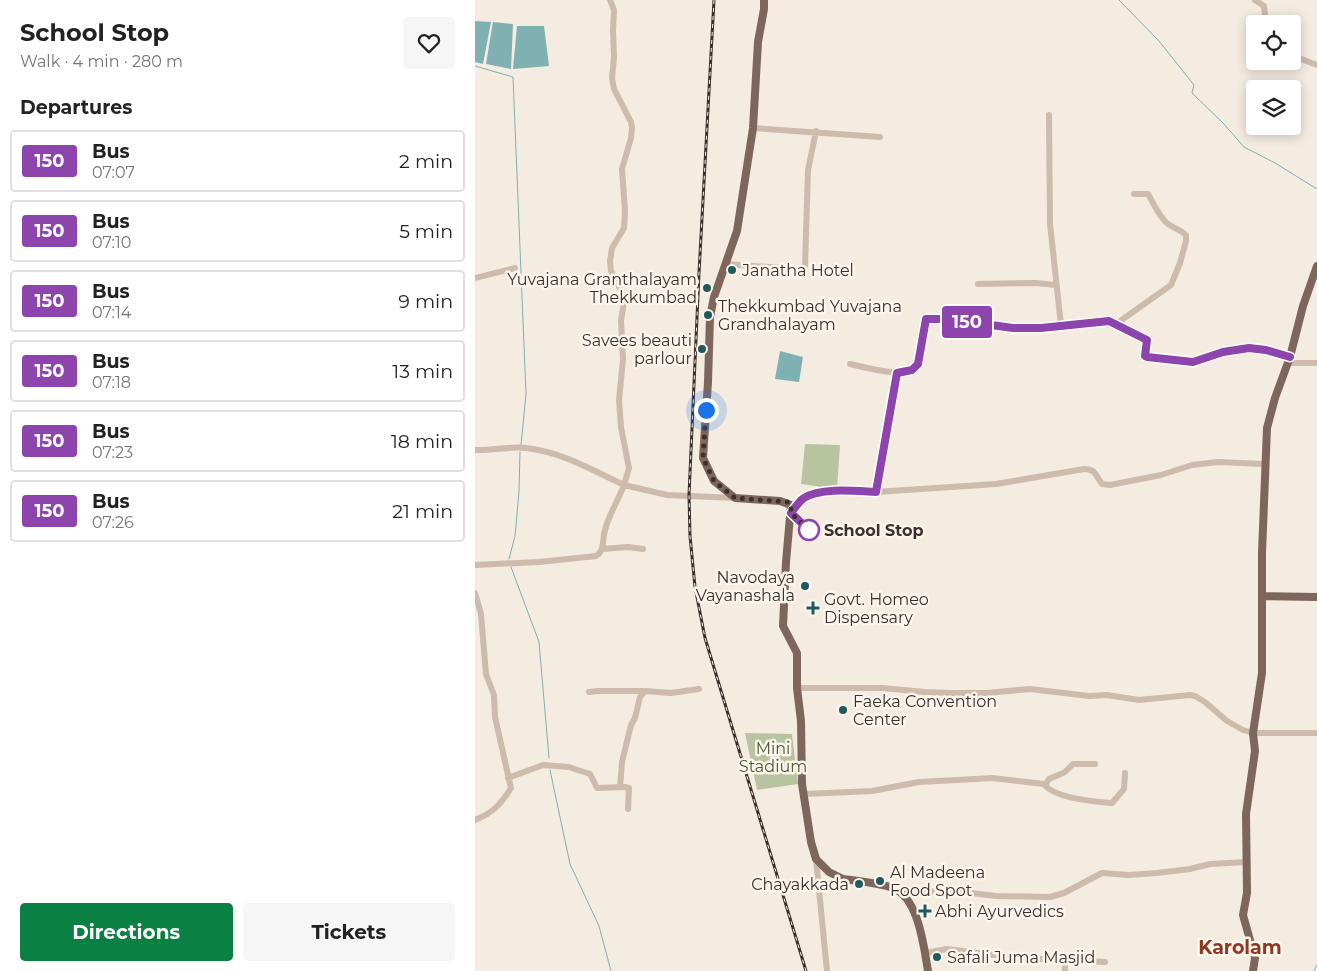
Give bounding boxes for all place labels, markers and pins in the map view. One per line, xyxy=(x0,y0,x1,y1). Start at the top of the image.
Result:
place label: Janatha Hotel xyxy=(741,261,854,280)
marker: Janatha Hotel xyxy=(726,264,738,276)
place label: Yuvajana Granthalayam Thekkumbad xyxy=(507,270,697,307)
marker: Yuvajana Granthalayam Thekkumbad xyxy=(701,282,713,294)
place label: Thekkumbad Yuvajana Grandhalayam xyxy=(718,297,902,334)
marker: Thekkumbad Yuvajana Grandhalayam xyxy=(702,309,714,321)
place label: Savees beauti parlour xyxy=(582,331,692,368)
marker: Savees beauti parlour xyxy=(696,343,708,355)
marker: School Stop xyxy=(798,519,820,541)
place label: School Stop xyxy=(824,521,923,540)
place label: Navodaya Vayanashala xyxy=(696,568,795,605)
marker: Navodaya Vayanashala xyxy=(799,580,811,592)
place label: Govt. Homeo Dispensary xyxy=(824,590,929,627)
marker: Govt. Homeo Dispensary xyxy=(806,601,820,615)
place label: Faeka Convention Center xyxy=(853,692,997,729)
marker: Faeka Convention Center xyxy=(837,704,849,716)
place label: Al Madeena Food Spot xyxy=(890,863,985,900)
place label: Chayakkada xyxy=(751,875,849,894)
marker: Al Madeena Food Spot xyxy=(874,875,886,887)
marker: Chayakkada xyxy=(853,878,865,890)
place label: Abhi Ayurvedics xyxy=(935,902,1064,921)
marker: Abhi Ayurvedics xyxy=(919,905,931,917)
place label: Safali Juma Masjid xyxy=(947,948,1095,967)
marker: Safali Juma Masjid xyxy=(931,951,943,963)

